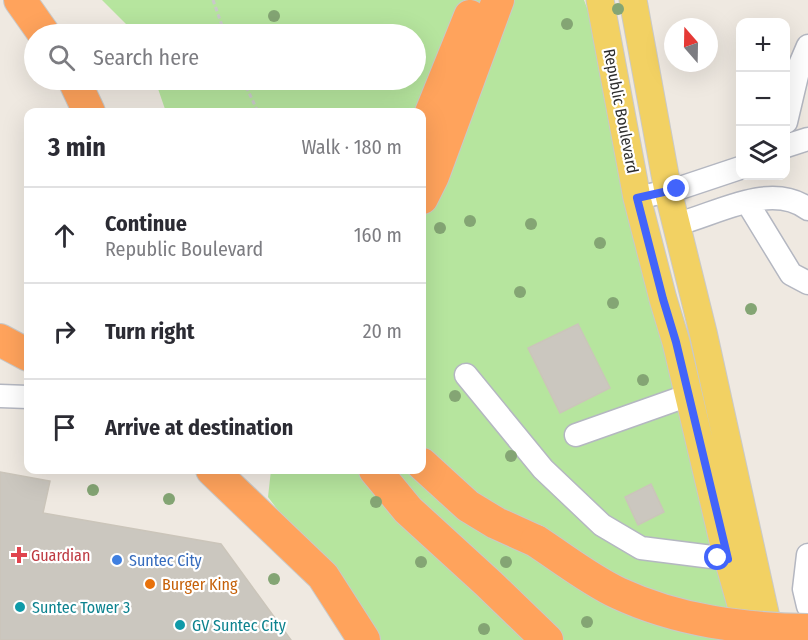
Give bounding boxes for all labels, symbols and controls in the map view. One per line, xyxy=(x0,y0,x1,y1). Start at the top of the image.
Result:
north arrow xyxy=(664,18,718,72)
map controls xyxy=(736,18,790,180)
button: + xyxy=(736,18,790,72)
search box xyxy=(24,24,426,90)
icon: search xyxy=(45,41,78,74)
text: Search here xyxy=(93,44,199,71)
street label: Republic Boulevard xyxy=(600,47,642,175)
button: − xyxy=(736,72,790,126)
button: layers xyxy=(736,126,790,180)
text: 3 min xyxy=(48,132,106,163)
text: Walk · 180 m xyxy=(301,135,402,159)
route end xyxy=(663,175,689,201)
text: Continue xyxy=(105,210,187,237)
icon: ahead xyxy=(48,219,81,252)
text: 160 m xyxy=(354,223,402,247)
text: Republic Boulevard xyxy=(105,237,263,261)
icon: right xyxy=(48,315,81,348)
text: Turn right xyxy=(105,318,194,345)
text: 20 m xyxy=(363,319,402,343)
icon: arrive xyxy=(48,411,81,444)
text: Arrive at destination xyxy=(105,414,293,441)
route start xyxy=(704,544,730,570)
place label: Guardian xyxy=(31,546,90,565)
marker: Guardian xyxy=(12,548,26,562)
place label: Suntec City xyxy=(129,551,203,570)
marker: Suntec City xyxy=(110,553,124,567)
place label: Burger King xyxy=(162,575,238,594)
marker: Burger King xyxy=(143,577,157,591)
place label: Suntec Tower 3 xyxy=(32,598,130,617)
marker: Suntec Tower 3 xyxy=(13,600,27,614)
place label: GV Suntec City xyxy=(192,616,287,635)
marker: GV Suntec City xyxy=(173,618,187,632)

